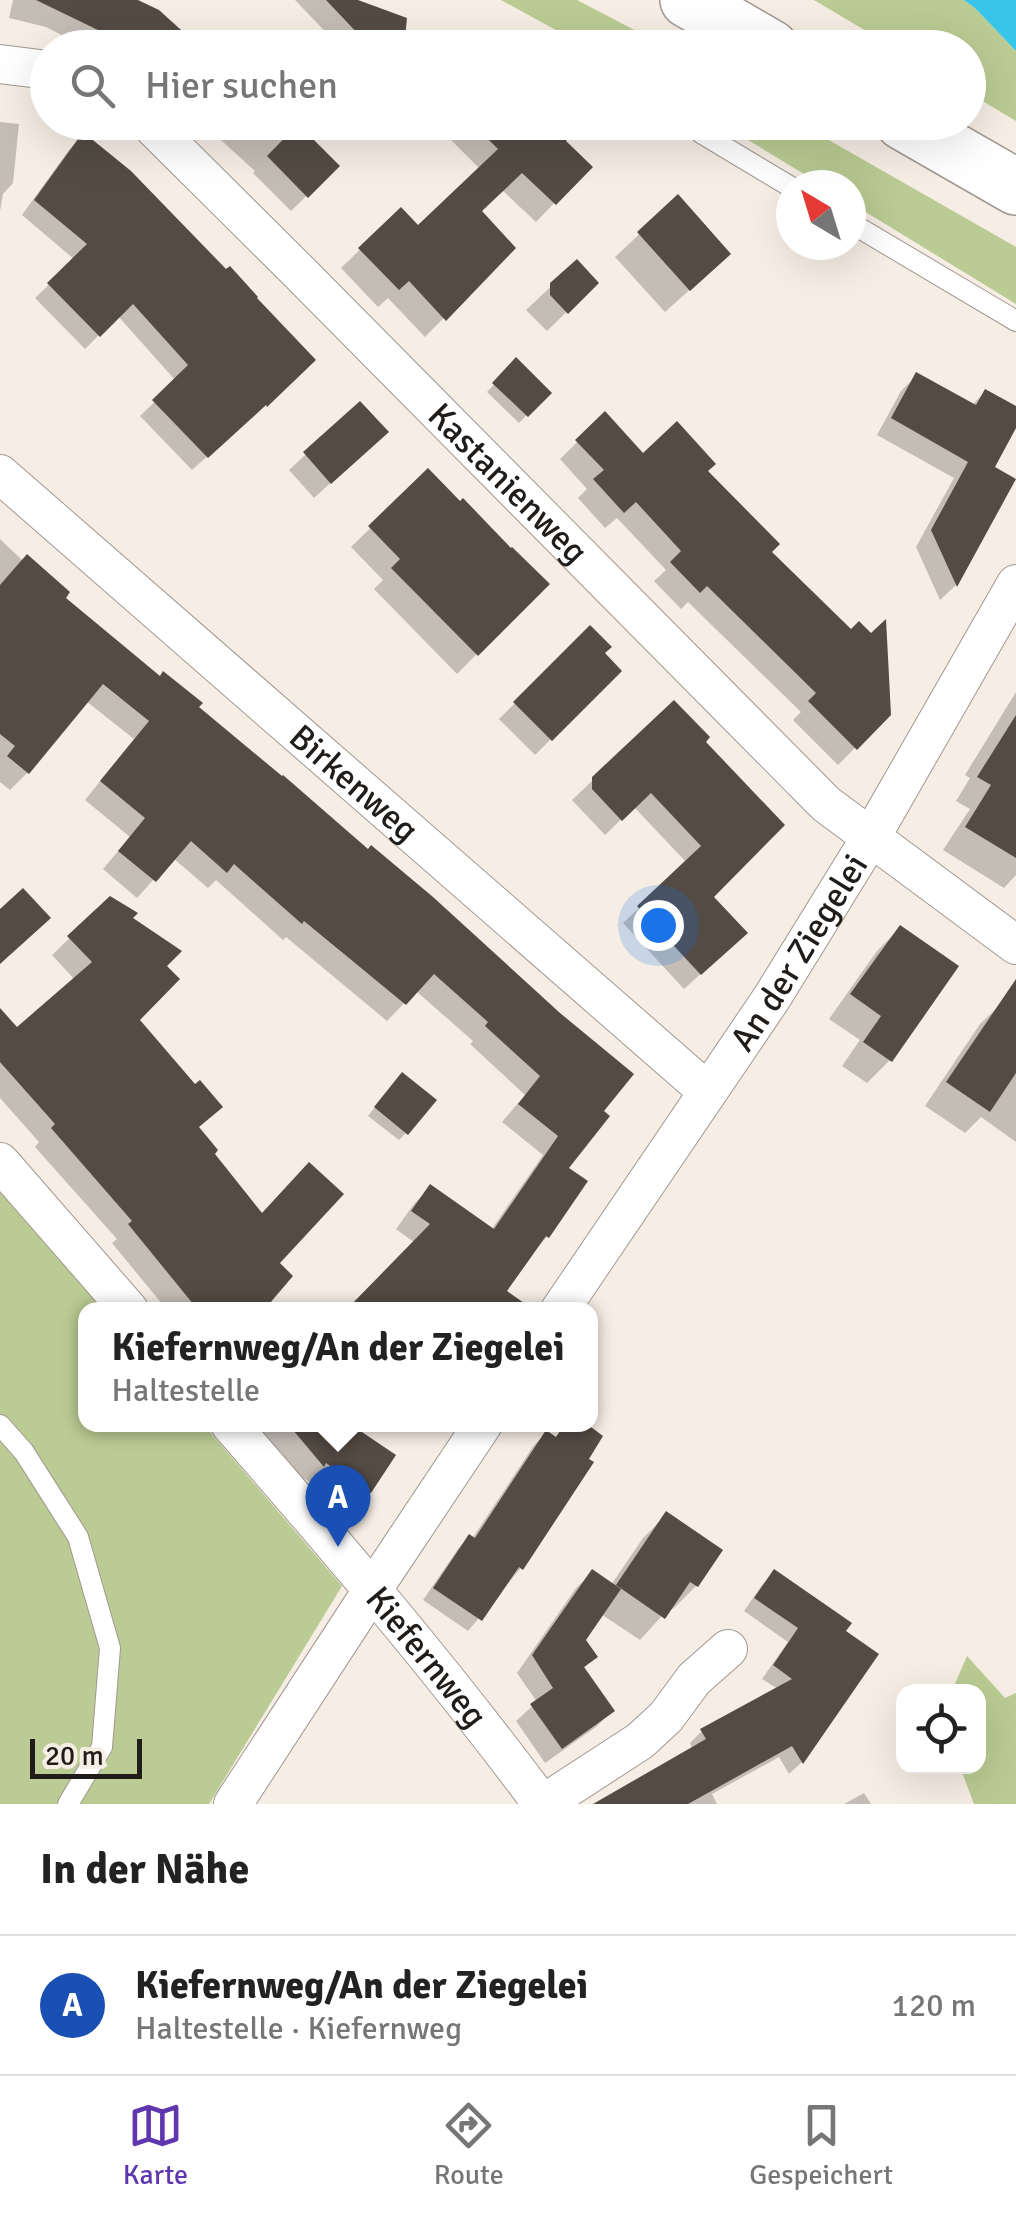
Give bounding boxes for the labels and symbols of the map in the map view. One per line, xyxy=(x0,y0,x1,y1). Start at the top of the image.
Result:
north arrow xyxy=(776,170,866,260)
street label: Kastanienweg xyxy=(419,394,597,573)
street label: Birkenweg xyxy=(281,715,428,851)
street label: An der Ziegelei xyxy=(721,846,877,1059)
your location xyxy=(633,900,684,951)
pin: A xyxy=(306,1464,370,1547)
street label: Kiefernweg xyxy=(357,1578,497,1736)
scale bar xyxy=(30,1734,142,1778)

